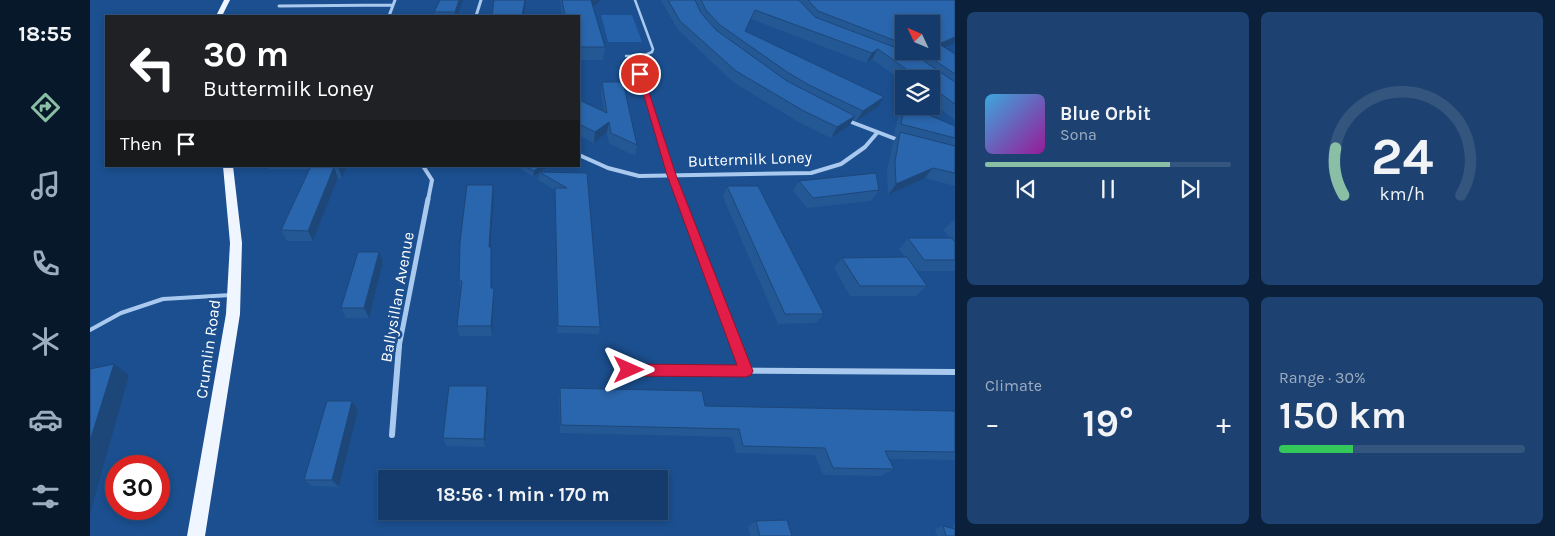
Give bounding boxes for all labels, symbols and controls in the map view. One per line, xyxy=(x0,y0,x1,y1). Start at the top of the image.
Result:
north arrow xyxy=(895,15,940,60)
map controls xyxy=(895,15,940,115)
text: 18:55 xyxy=(18,21,72,47)
text: 30 m xyxy=(203,34,289,75)
icon: left xyxy=(120,35,185,100)
pin xyxy=(619,53,661,95)
icon: arrive xyxy=(626,60,654,88)
button: layers xyxy=(895,70,940,115)
text: Buttermilk Loney xyxy=(203,76,374,102)
icon: directions xyxy=(28,90,63,125)
text: Blue Orbit xyxy=(1060,103,1151,125)
text: Sona xyxy=(1060,125,1097,144)
text: 24 xyxy=(1371,126,1433,187)
icon: arrive xyxy=(172,130,200,158)
text: Then xyxy=(120,133,162,155)
street label: Buttermilk Loney xyxy=(688,147,813,171)
icon: music xyxy=(28,168,63,203)
icon: previous xyxy=(1012,175,1040,203)
icon: pause xyxy=(1094,175,1122,203)
icon: next xyxy=(1176,175,1204,203)
text: km/h xyxy=(1379,184,1425,205)
street label: Ballysillan Avenue xyxy=(376,230,418,364)
icon: phone xyxy=(28,246,63,281)
street label: Crumlin Road xyxy=(192,298,224,400)
icon: climate xyxy=(28,324,63,359)
position arrow xyxy=(602,343,654,395)
text: Range · 30% xyxy=(1279,368,1366,387)
text: Climate xyxy=(985,376,1042,395)
text: 150 km xyxy=(1279,393,1407,438)
text: 19° xyxy=(1082,401,1134,446)
icon: car xyxy=(28,402,63,437)
text: − xyxy=(985,407,1000,440)
text: + xyxy=(1216,407,1231,440)
speed limit sign: 30 xyxy=(105,455,170,520)
icon: filters xyxy=(28,479,63,514)
text: 18:56 · 1 min · 170 m xyxy=(437,484,609,506)

